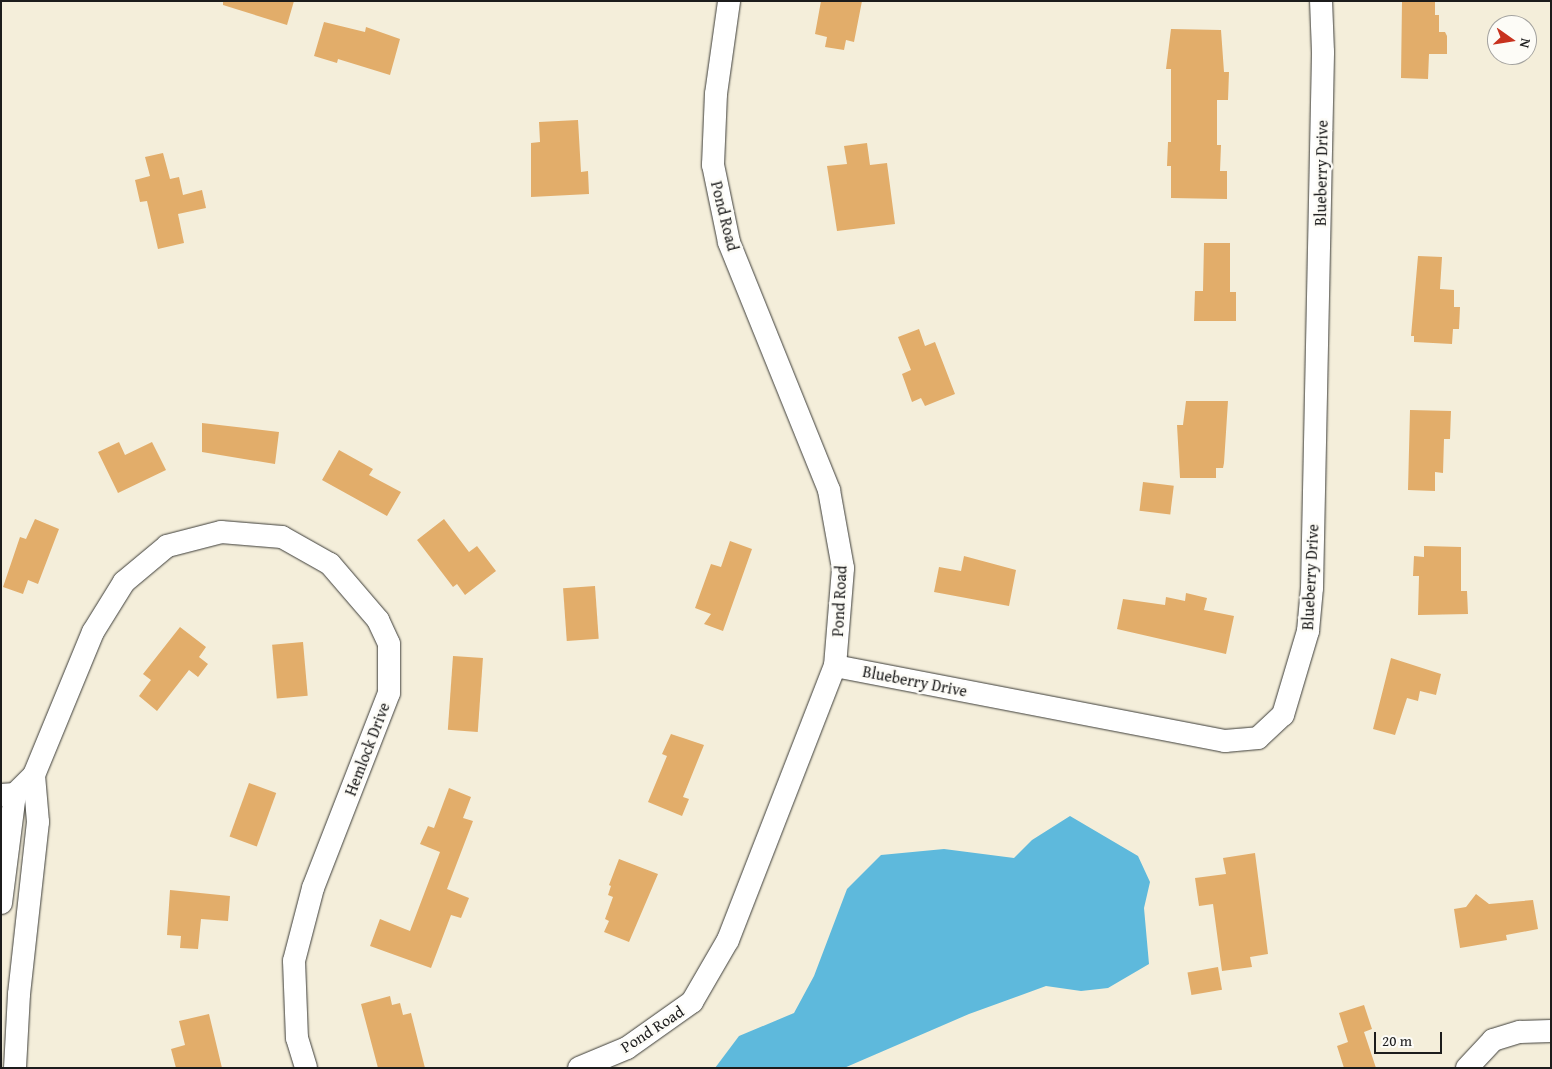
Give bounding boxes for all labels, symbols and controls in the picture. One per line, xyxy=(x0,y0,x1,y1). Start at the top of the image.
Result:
north arrow xyxy=(1487,15,1537,65)
text: N xyxy=(1515,36,1536,50)
street label: Blueberry Drive xyxy=(1310,120,1332,226)
street label: Pond Road xyxy=(707,179,743,253)
street label: Blueberry Drive xyxy=(1298,524,1322,630)
street label: Pond Road xyxy=(828,565,850,637)
street label: Blueberry Drive xyxy=(861,661,969,701)
street label: Hemlock Drive xyxy=(340,700,394,798)
street label: Pond Road xyxy=(617,1002,687,1056)
scale bar xyxy=(1377,1022,1444,1054)
text: 20 m xyxy=(1382,1030,1412,1051)

